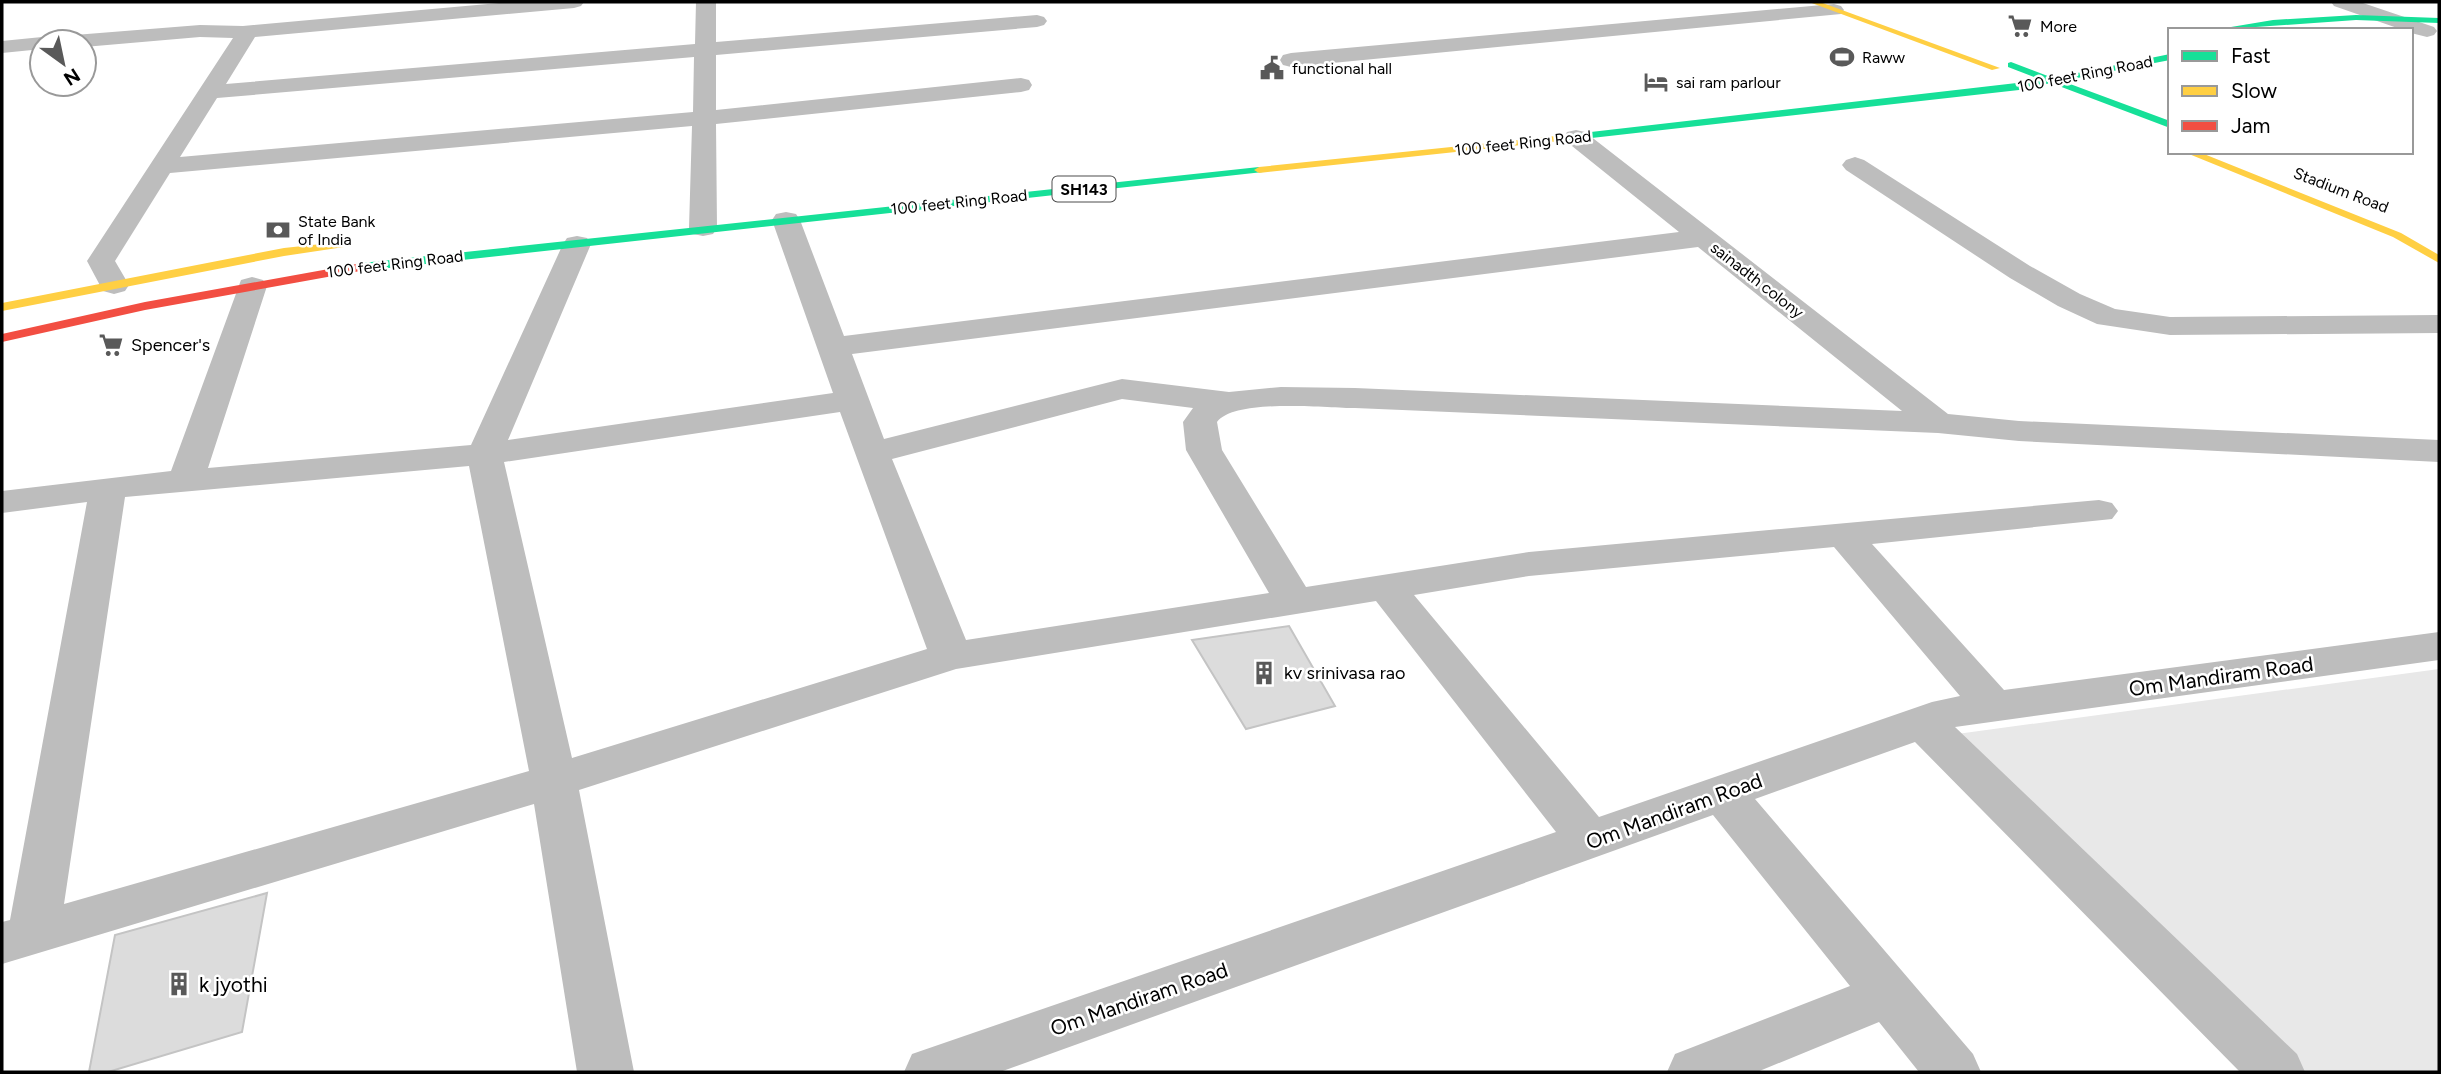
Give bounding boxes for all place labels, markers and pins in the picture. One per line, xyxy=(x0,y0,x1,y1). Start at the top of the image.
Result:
supermarket icon: More xyxy=(2006,12,2034,40)
place label: More xyxy=(2040,17,2077,36)
sports icon: Raww xyxy=(1828,43,1856,71)
place label: Raww xyxy=(1862,48,1906,67)
public building icon: functional hall xyxy=(1258,54,1286,82)
place label: functional hall xyxy=(1292,59,1392,78)
hotel icon: sai ram parlour xyxy=(1642,68,1670,96)
place label: sai ram parlour xyxy=(1676,73,1781,92)
place label: State Bank of India xyxy=(298,212,376,249)
bank icon: State Bank of India xyxy=(264,216,292,244)
supermarket icon: Spencer's xyxy=(97,331,125,359)
place label: Spencer's xyxy=(131,334,210,356)
building icon: kv srinivasa rao xyxy=(1250,659,1278,687)
place label: kv srinivasa rao xyxy=(1284,662,1405,684)
building icon: k jyothi xyxy=(165,970,193,998)
place label: k jyothi xyxy=(199,972,268,997)

